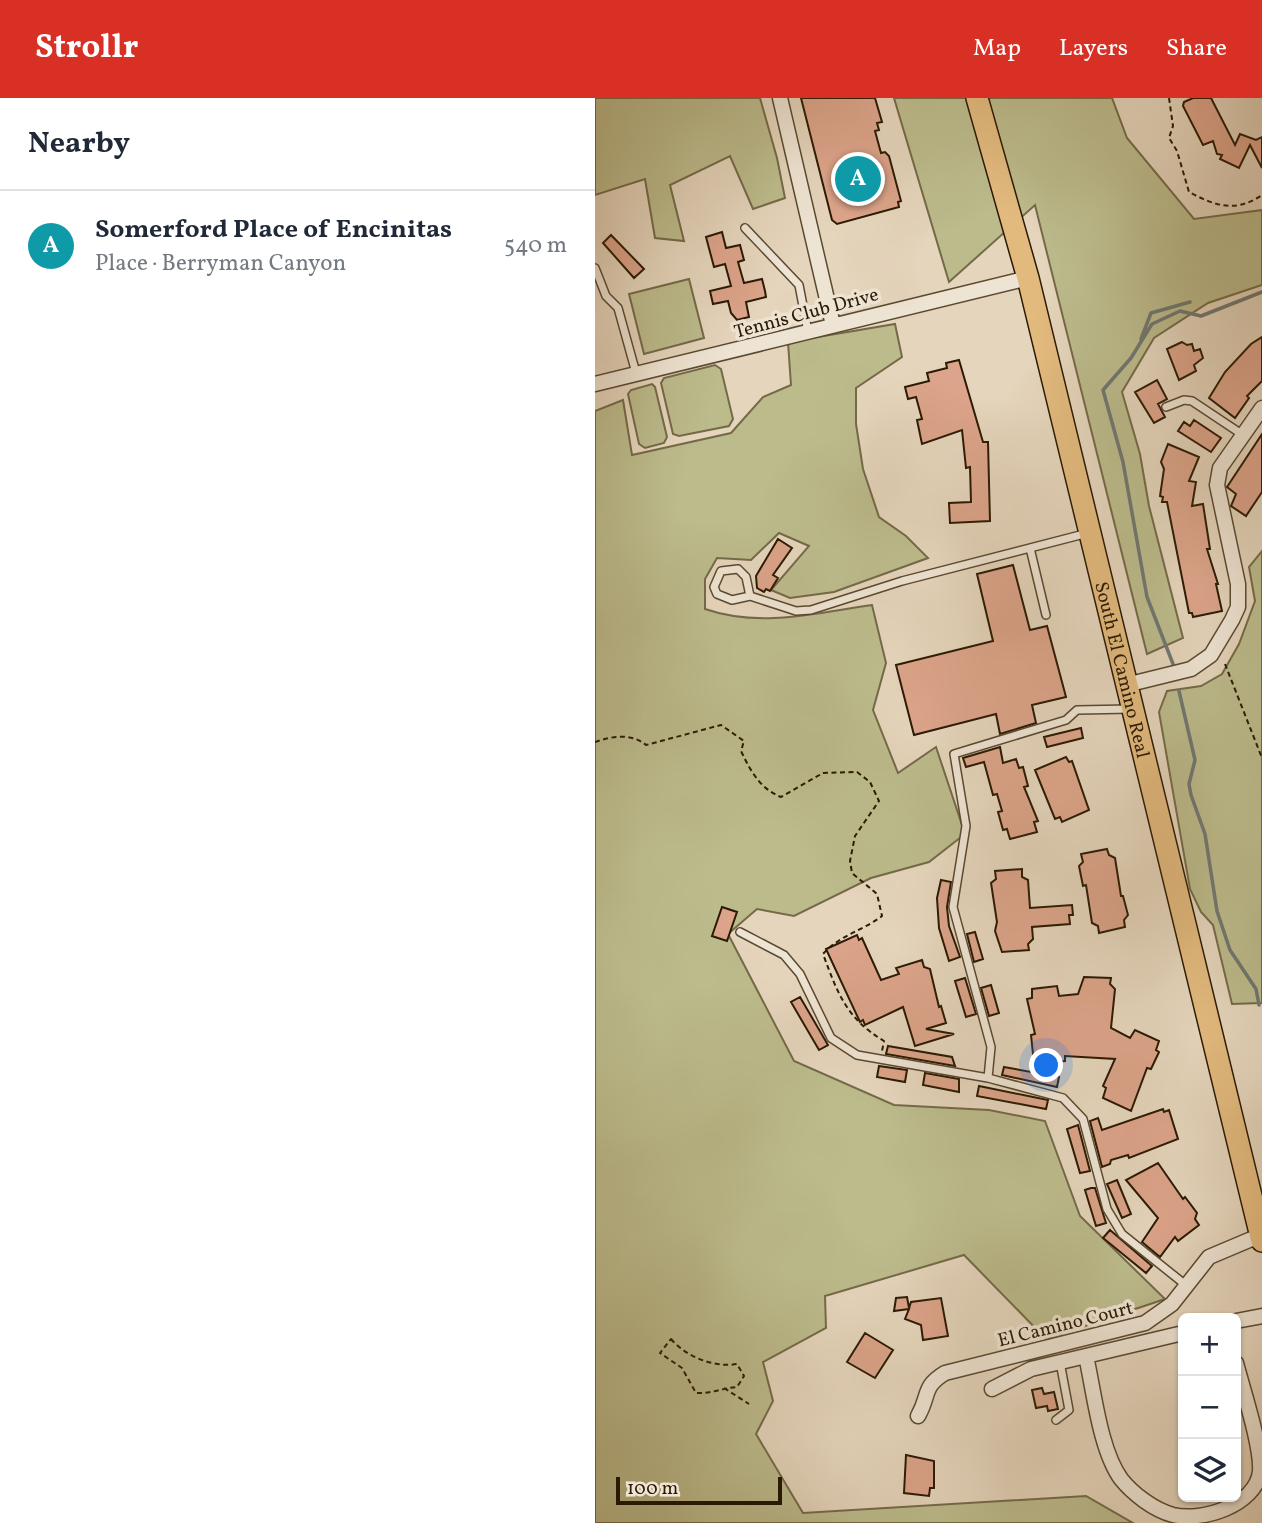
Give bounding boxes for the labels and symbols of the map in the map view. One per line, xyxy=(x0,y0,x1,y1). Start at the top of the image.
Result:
pin: A xyxy=(835,153,881,205)
street label: Tennis Club Drive xyxy=(731,282,882,346)
street label: South El Camino Real xyxy=(1087,579,1155,761)
your location xyxy=(1029,1048,1063,1082)
street label: El Camino Court xyxy=(995,1296,1136,1354)
scale bar xyxy=(616,1474,782,1506)

